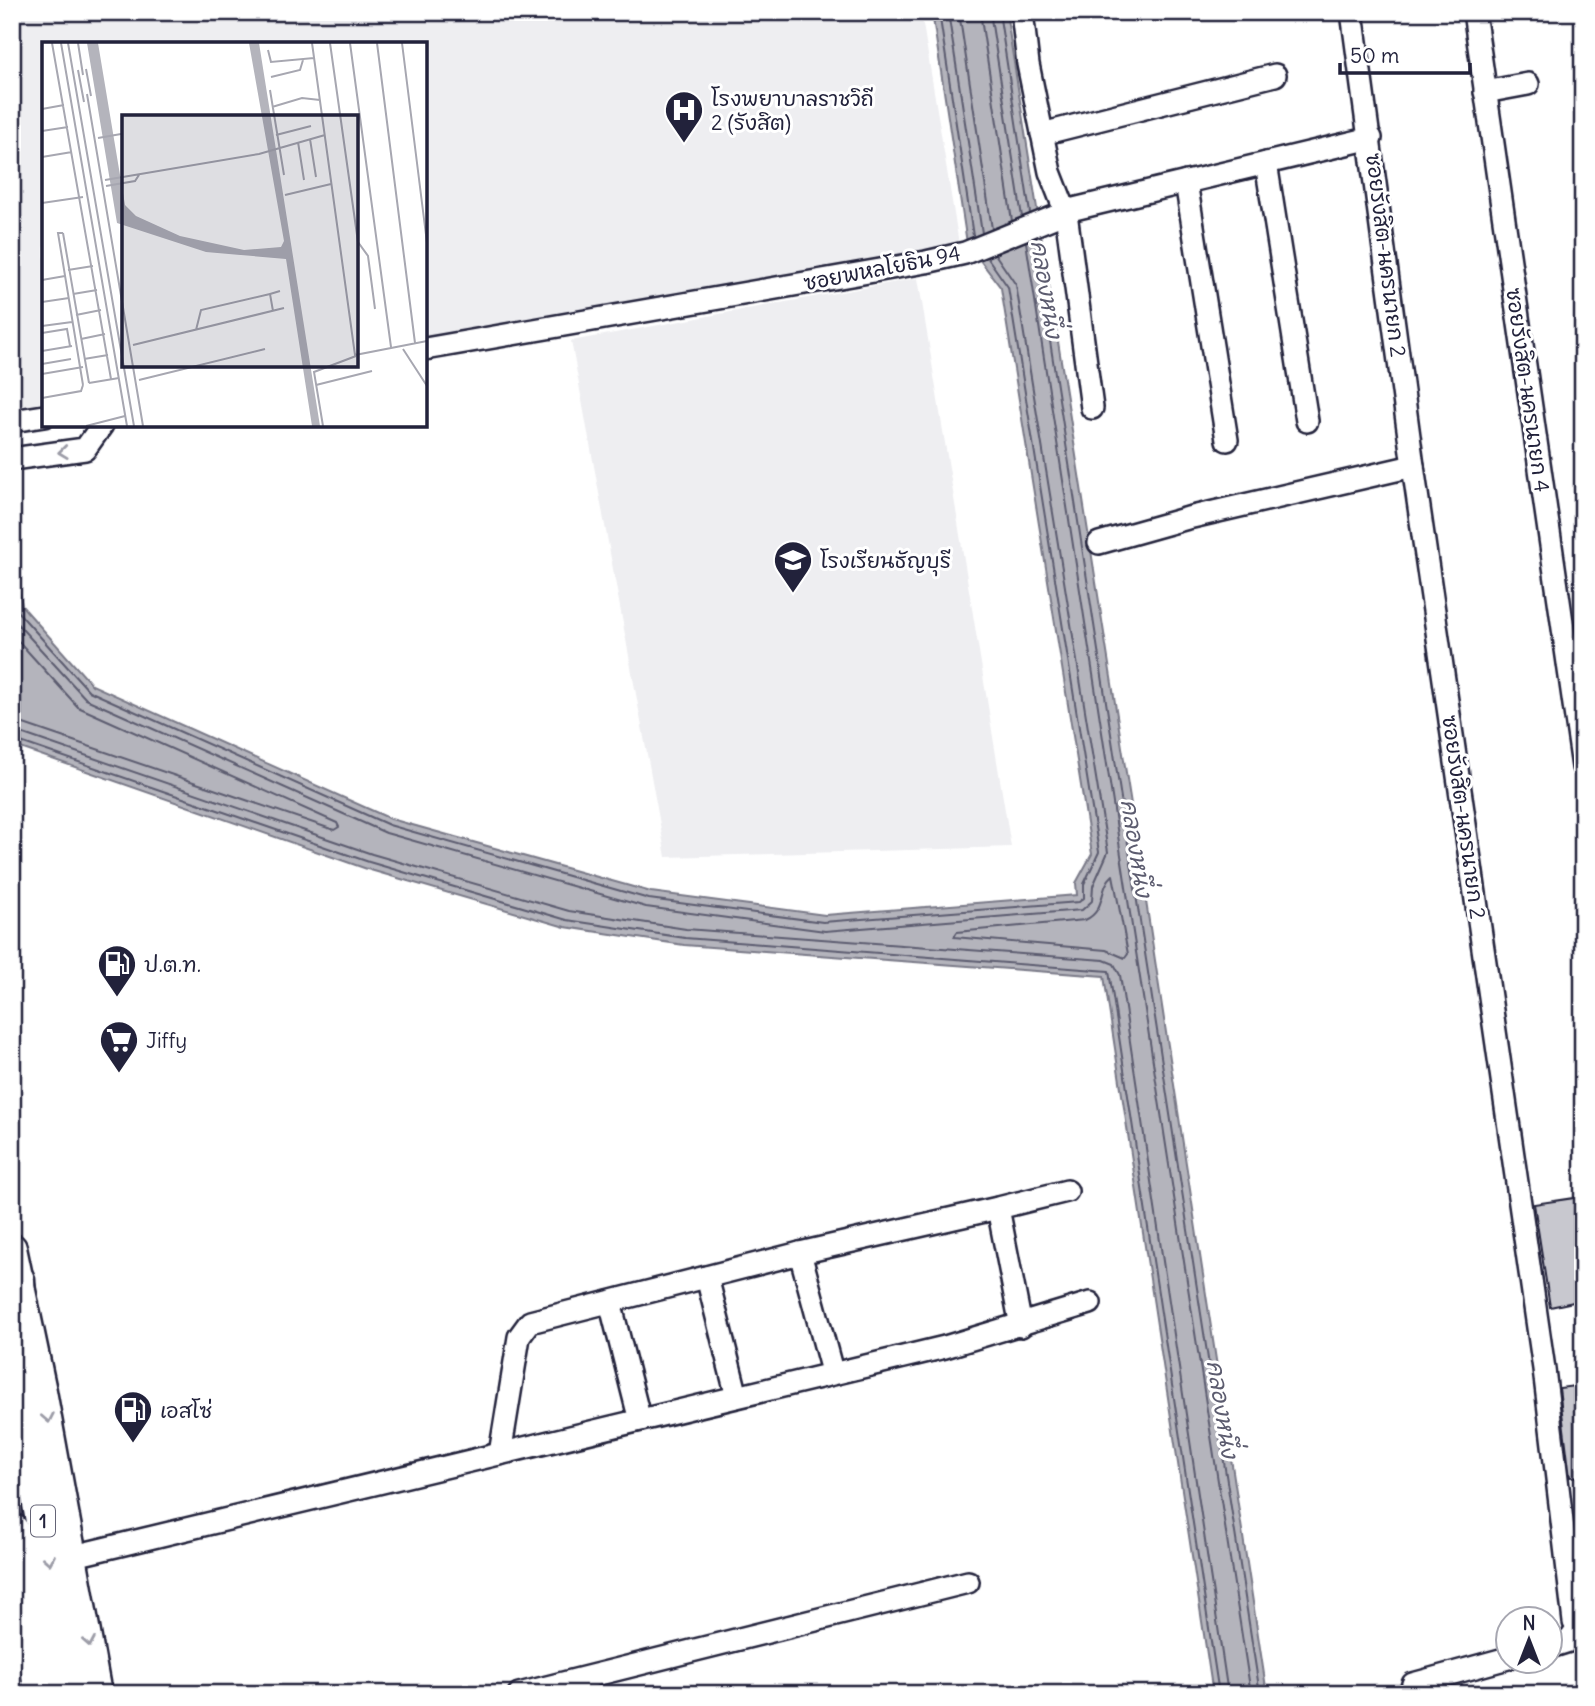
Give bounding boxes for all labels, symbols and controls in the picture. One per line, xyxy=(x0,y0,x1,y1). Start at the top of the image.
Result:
scale bar xyxy=(1340,32,1469,76)
inset map xyxy=(42,42,427,427)
text: 50 m xyxy=(1350,42,1399,69)
place label: โรงพยาบาลราชวิถี 2 (รังสิต) xyxy=(711,85,874,136)
hospital icon: โรงพยาบาลราชวิถี 2 (รังสิต) xyxy=(663,89,705,144)
street label: ซอยรังสิต-นครนายก 2 xyxy=(1360,151,1412,359)
water label: คลองหนึ่ง xyxy=(1025,237,1074,342)
street label: ซอยพหลโยธิน 94 xyxy=(801,240,963,296)
street label: ซอยรังสิต-นครนายก 4 xyxy=(1500,286,1556,494)
one-way arrow xyxy=(57,445,69,460)
school or university icon: โรงเรียนธัญบุรี xyxy=(772,539,814,594)
place label: โรงเรียนธัญบุรี xyxy=(820,547,951,577)
street label: ซอยรังสิต-นครนายก 2 xyxy=(1436,713,1492,921)
water label: คลองหนึ่ง xyxy=(1115,796,1164,901)
fuel station icon: ป.ต.ท. xyxy=(96,943,138,998)
place label: ป.ต.ท. xyxy=(144,951,201,978)
supermarket icon: Jiffy xyxy=(98,1019,140,1074)
place label: Jiffy xyxy=(146,1027,187,1054)
water label: คลองหนึ่ง xyxy=(1201,1357,1250,1462)
fuel station icon: เอสโซ่ xyxy=(112,1389,154,1444)
place label: เอสโซ่ xyxy=(160,1397,212,1424)
one-way arrow xyxy=(39,1412,54,1424)
road number: 1 xyxy=(31,1506,55,1536)
one-way arrow xyxy=(41,1554,56,1566)
north arrow xyxy=(1494,1604,1564,1674)
text: N xyxy=(1522,1611,1536,1635)
one-way arrow xyxy=(81,1636,96,1648)

